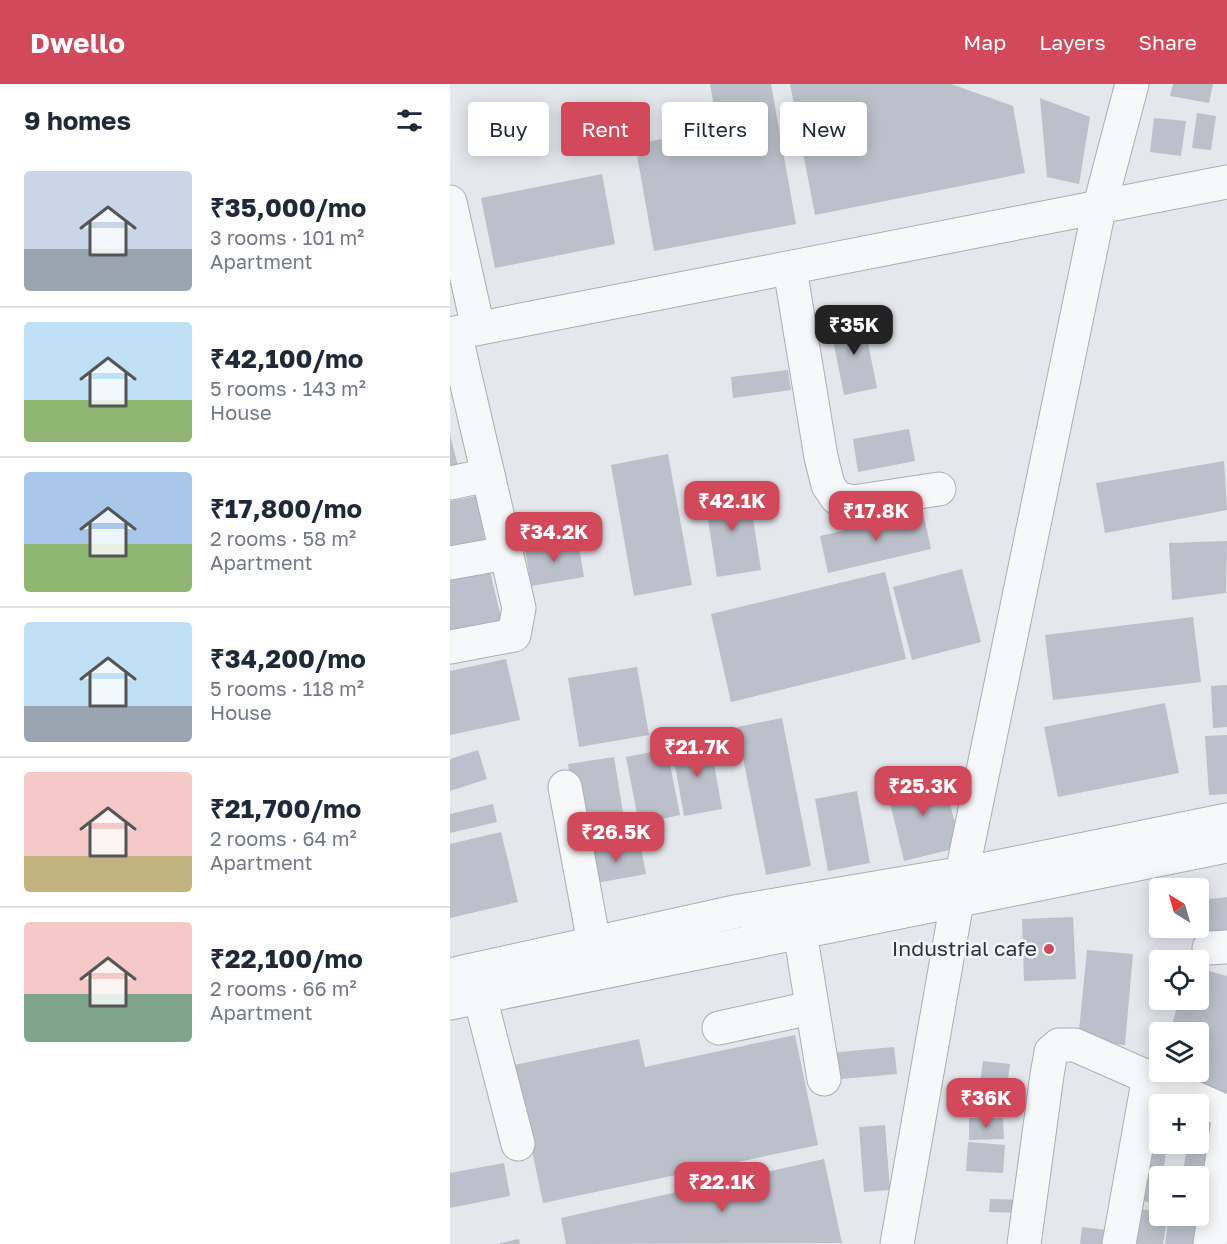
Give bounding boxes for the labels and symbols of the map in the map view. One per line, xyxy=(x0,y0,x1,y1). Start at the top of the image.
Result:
pin: ₹35K xyxy=(818,305,890,356)
pin: ₹42.1K xyxy=(683,481,781,532)
pin: ₹17.8K xyxy=(827,491,925,542)
pin: ₹34.2K xyxy=(505,512,603,563)
pin: ₹21.7K xyxy=(648,727,746,778)
pin: ₹25.3K xyxy=(874,766,972,817)
pin: ₹26.5K xyxy=(567,812,665,863)
north arrow xyxy=(1149,878,1209,938)
place label: Industrial cafe xyxy=(892,935,1037,961)
marker: Industrial cafe xyxy=(1042,942,1056,956)
pin: ₹36K xyxy=(950,1078,1022,1129)
pin: ₹22.1K xyxy=(673,1162,771,1213)

